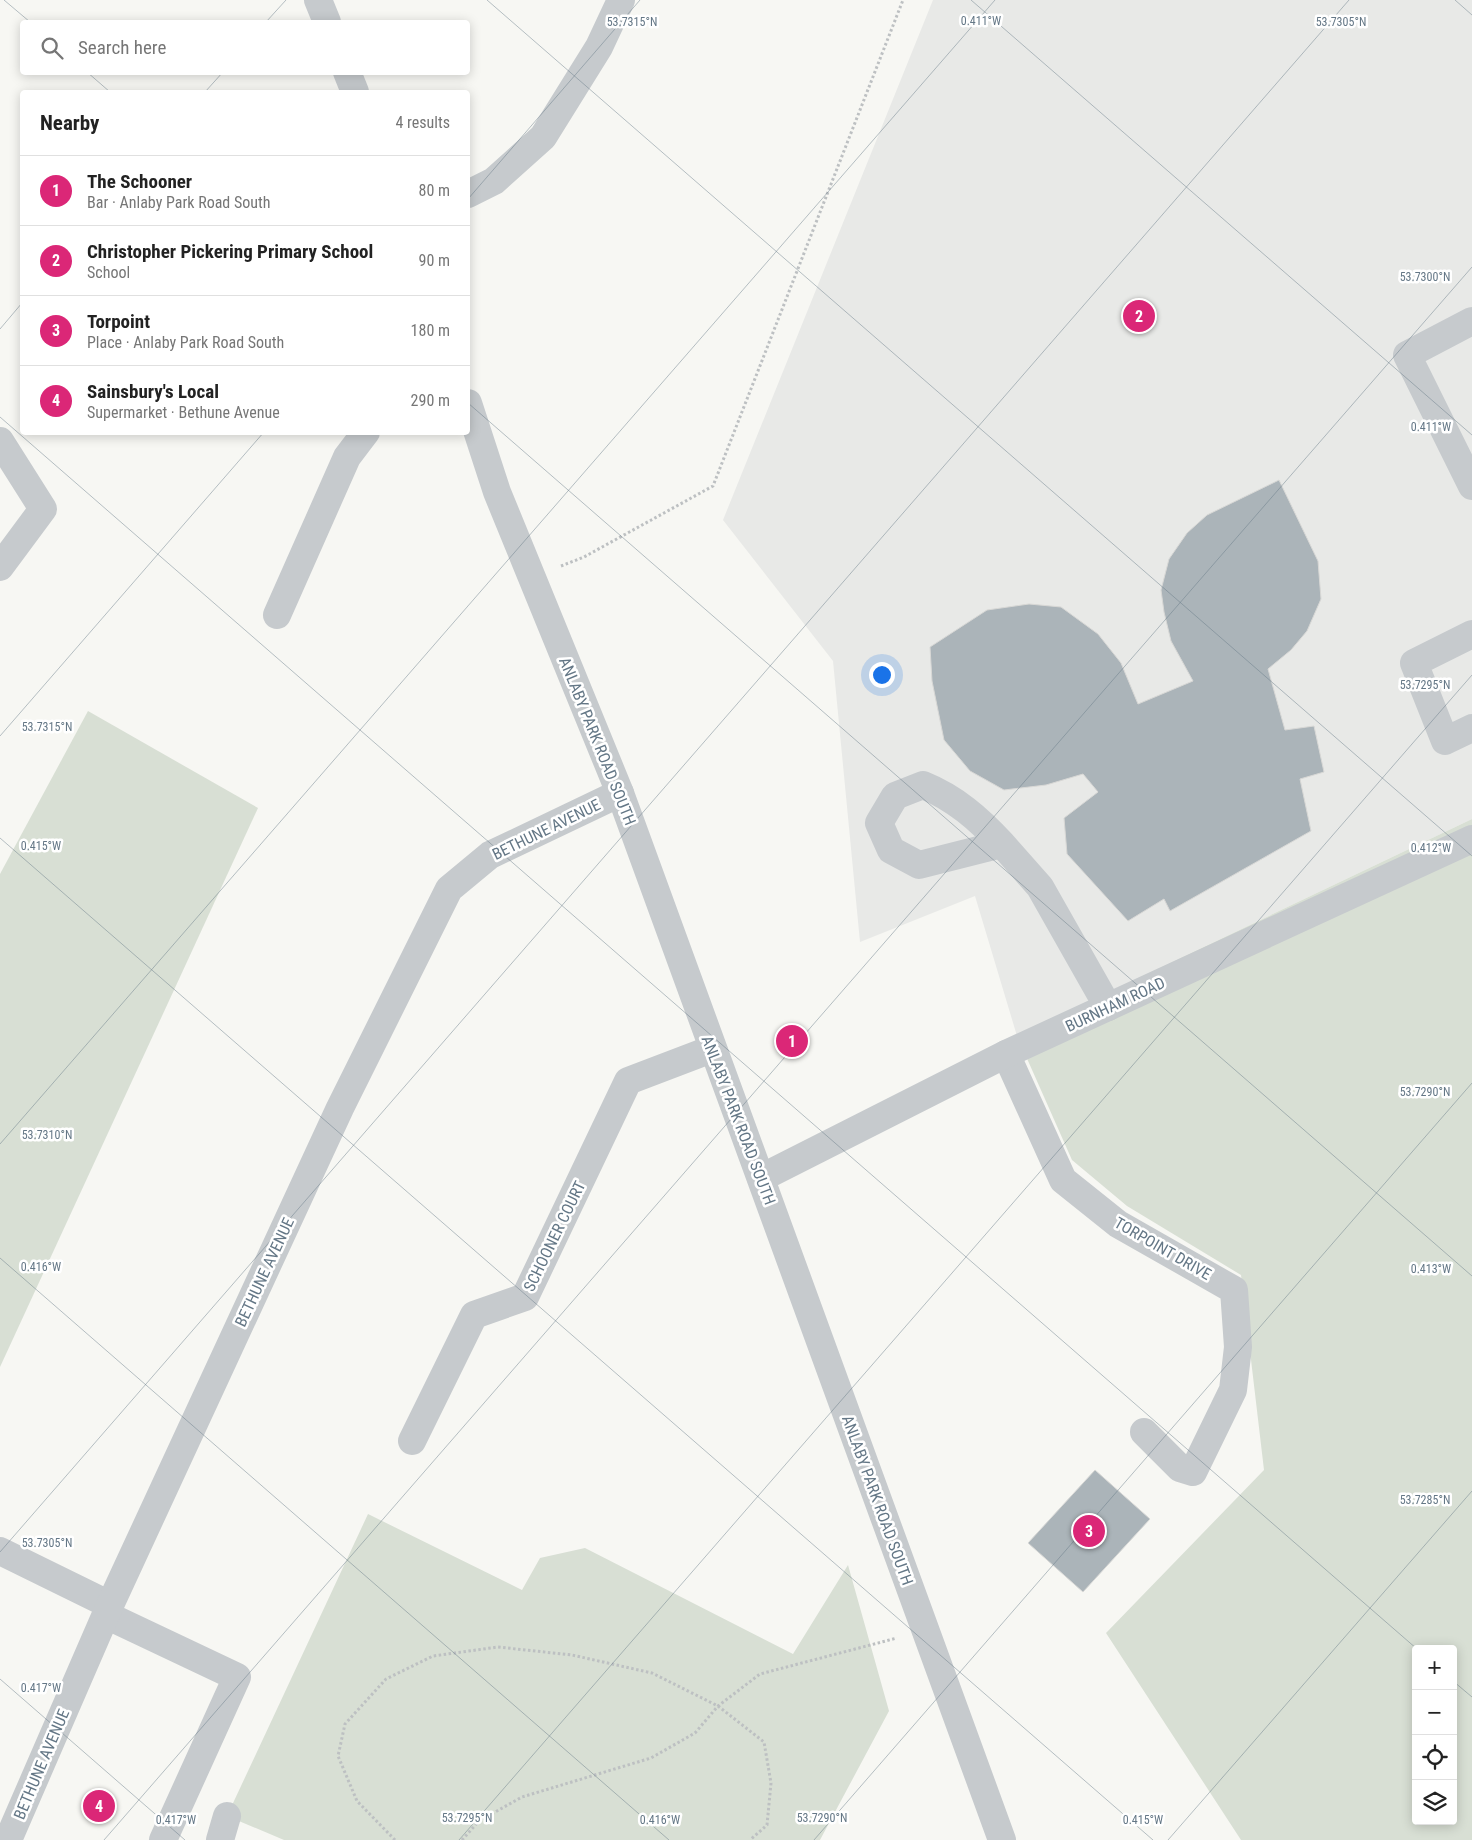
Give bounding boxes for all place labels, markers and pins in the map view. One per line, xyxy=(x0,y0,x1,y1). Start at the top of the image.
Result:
pin: 2 xyxy=(1123,297,1155,335)
pin: 1 xyxy=(776,1022,808,1060)
pin: 3 xyxy=(1073,1512,1105,1550)
pin: 4 xyxy=(83,1787,115,1825)

